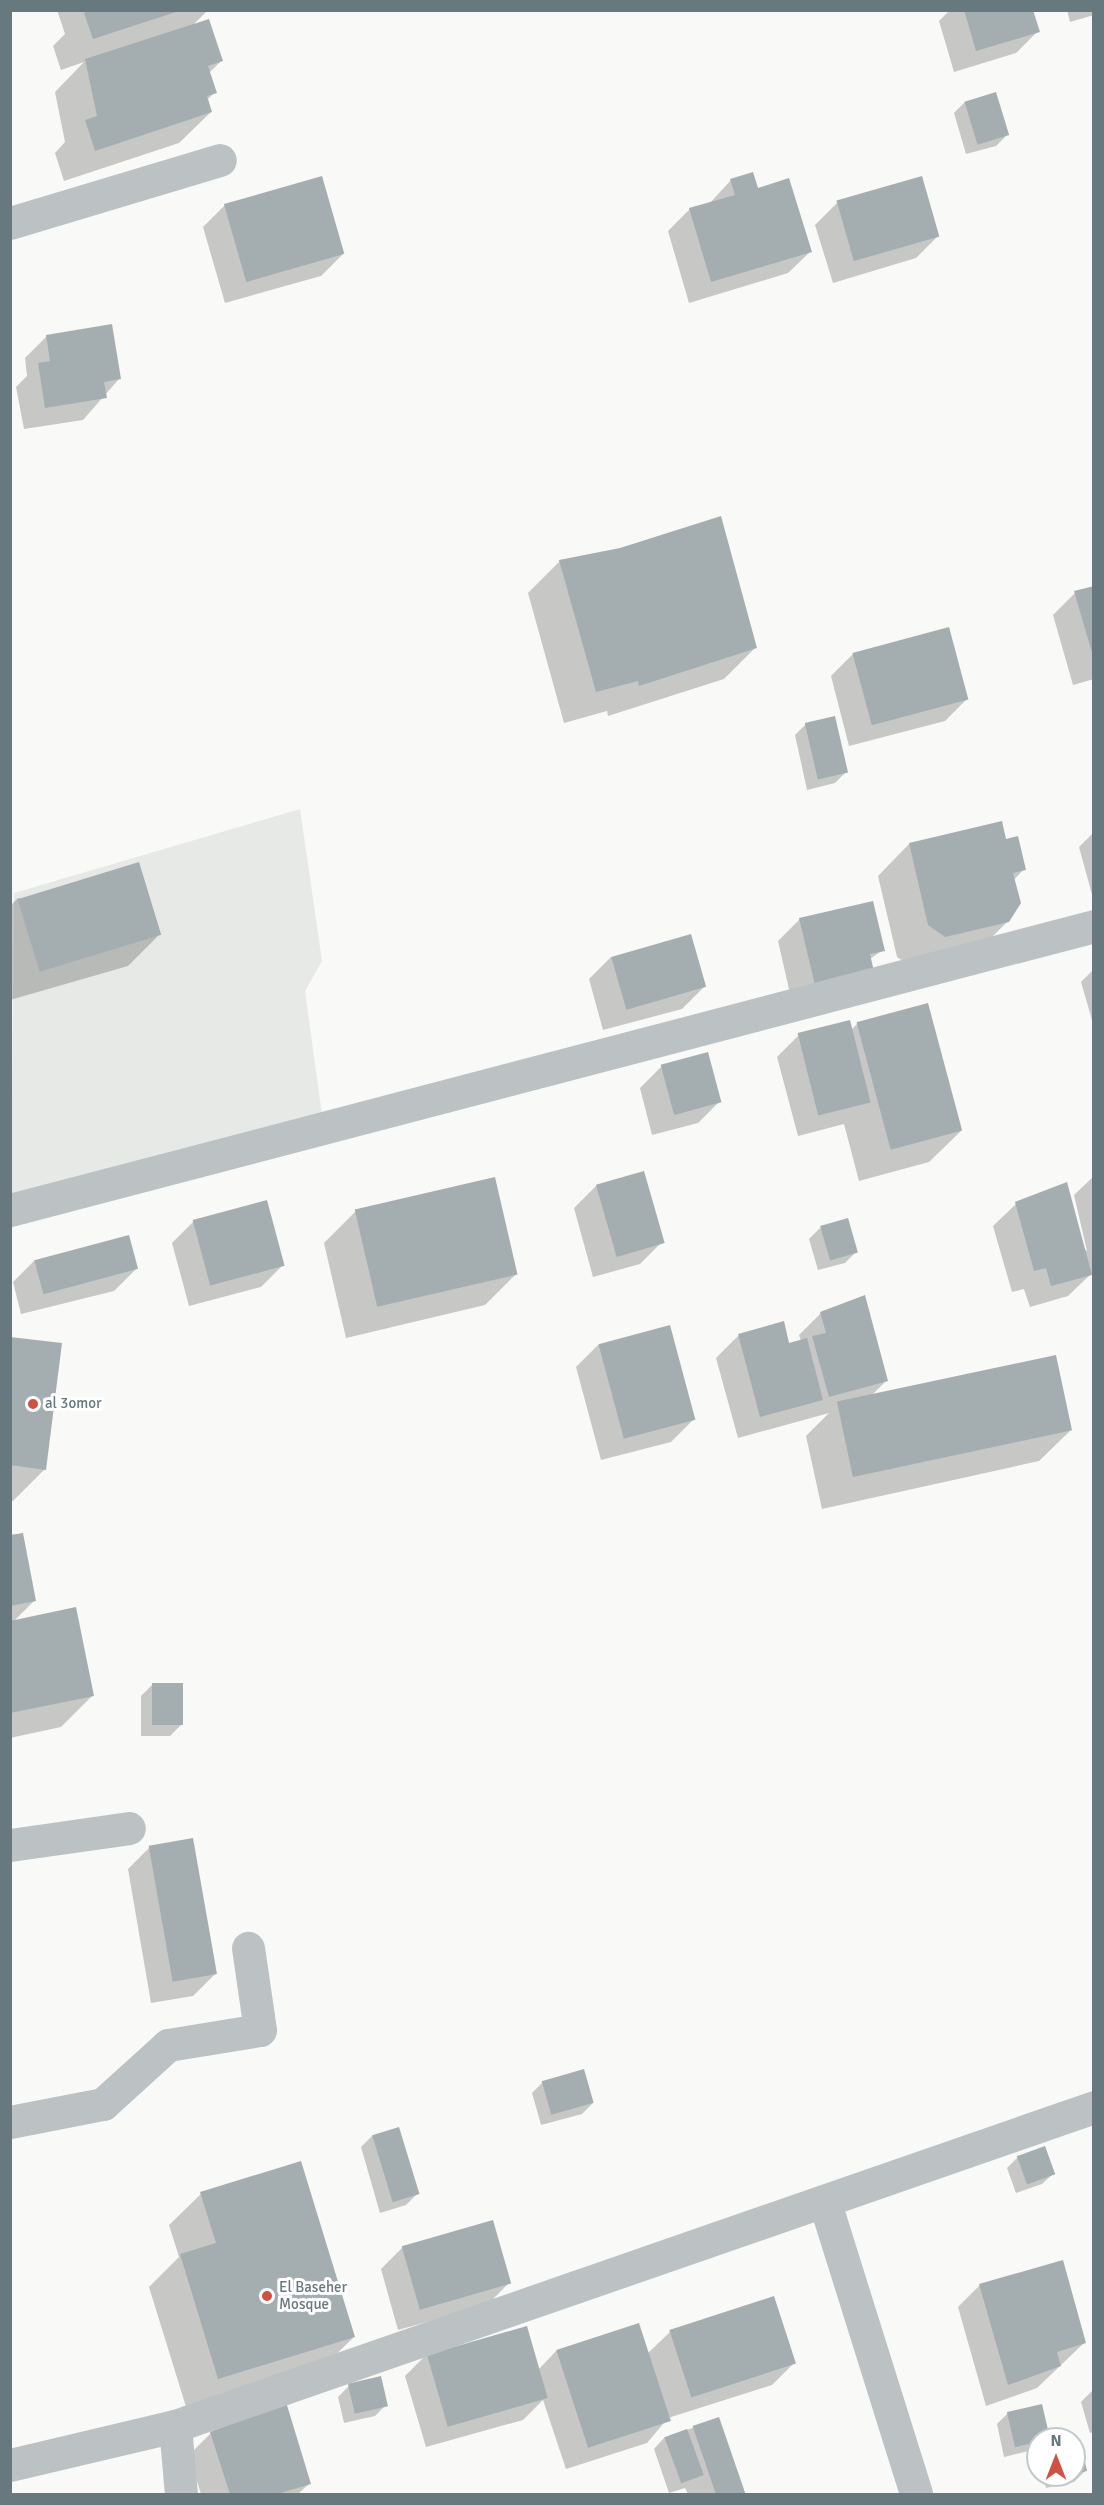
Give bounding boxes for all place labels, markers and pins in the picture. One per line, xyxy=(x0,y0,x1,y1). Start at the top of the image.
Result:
place label: al 3omor xyxy=(45,1395,101,1413)
marker: al 3omor xyxy=(26,1397,40,1411)
place label: El Baseher Mosque xyxy=(279,2278,347,2313)
marker: El Baseher Mosque xyxy=(260,2289,274,2303)

